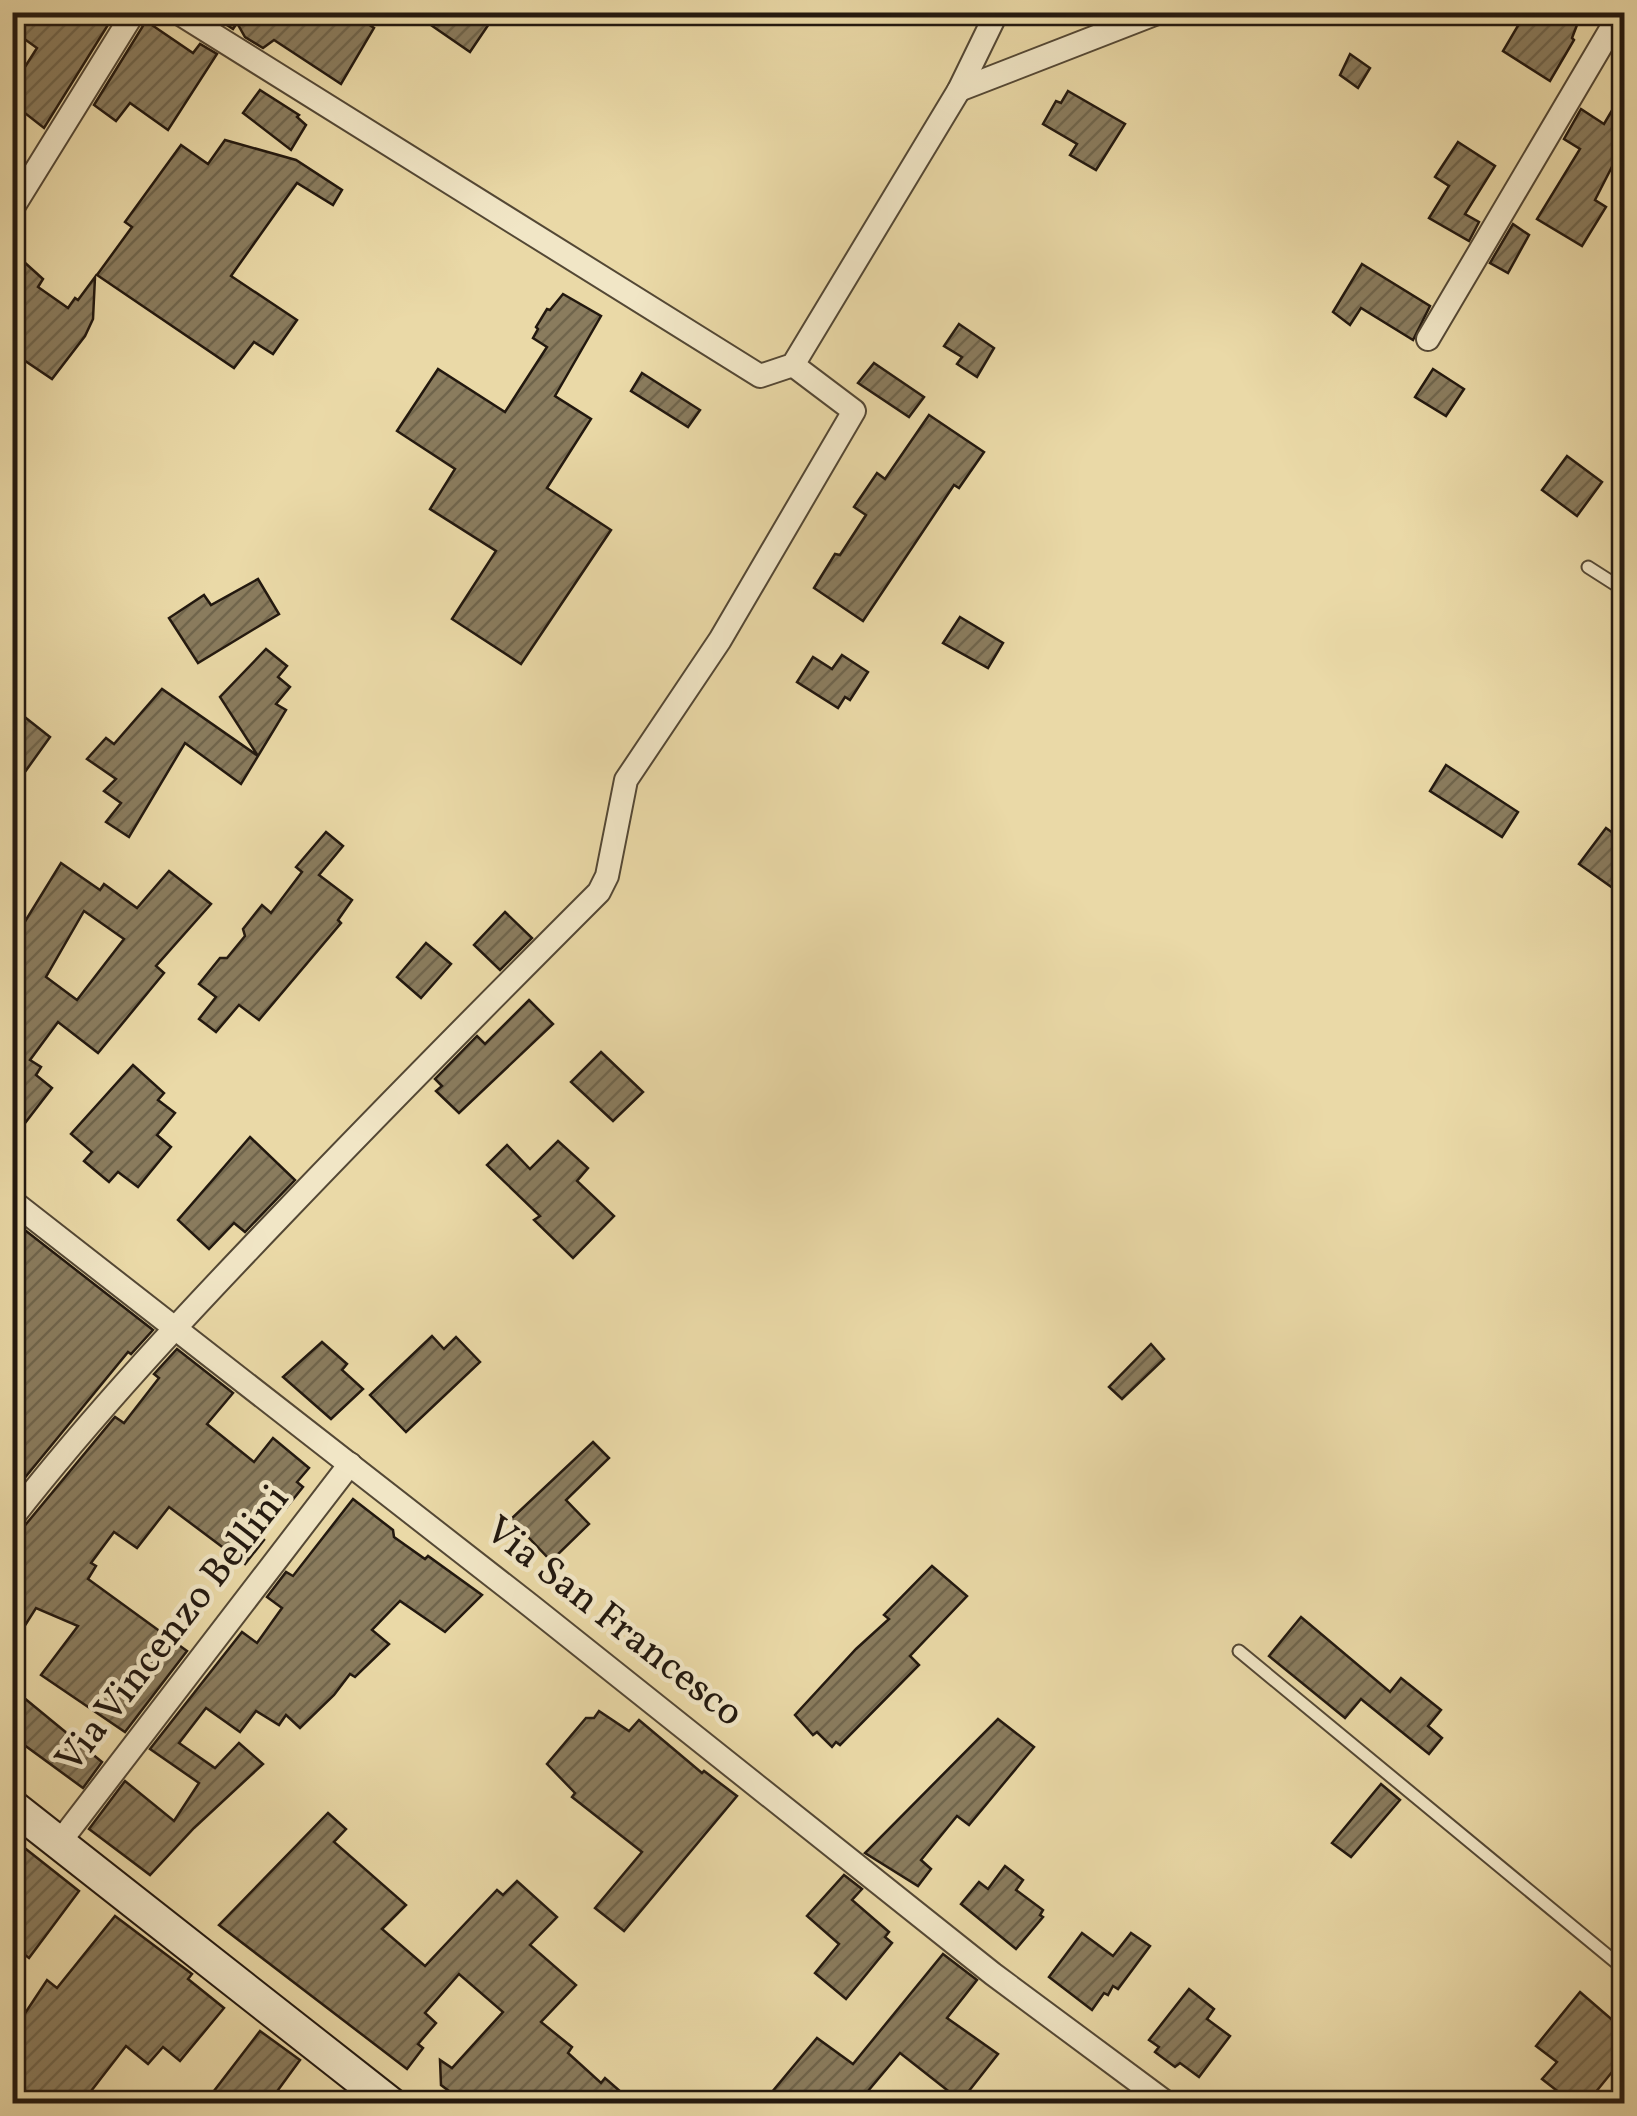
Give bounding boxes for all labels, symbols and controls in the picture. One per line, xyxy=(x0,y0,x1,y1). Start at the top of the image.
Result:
street label: Via Vincenzo Bellini xyxy=(44,1474,304,1786)
street label: Via San Francesco xyxy=(472,1504,754,1742)

